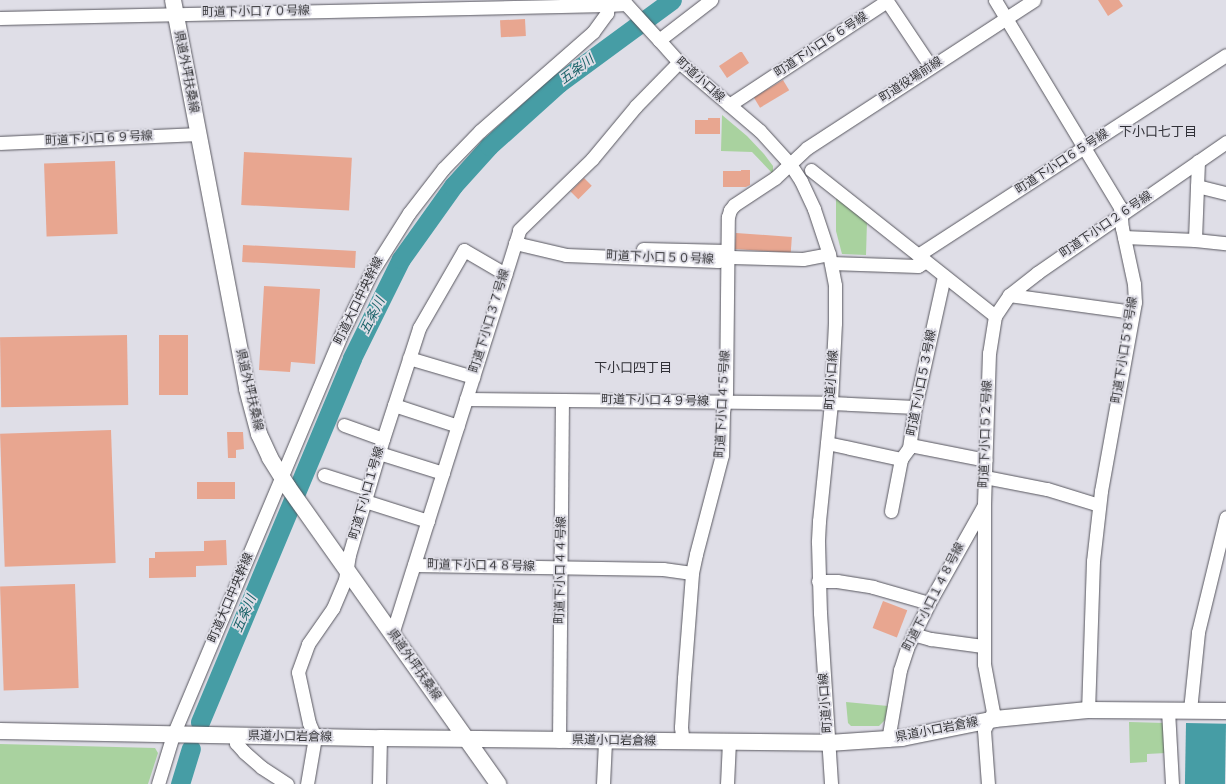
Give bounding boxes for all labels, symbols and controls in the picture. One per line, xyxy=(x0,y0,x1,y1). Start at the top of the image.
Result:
street label: 町道下小口７０号線 xyxy=(202,4,310,20)
street label: 町道下小口６６号線 xyxy=(772,10,870,80)
street label: 県道外坪扶桑線 xyxy=(171,29,201,115)
water label: 五条川 xyxy=(557,52,597,88)
street label: 町道役場前線 xyxy=(877,54,945,106)
street label: 町道小口線 xyxy=(673,55,727,105)
district label: 下小口七丁目 xyxy=(1119,124,1197,140)
street label: 町道下小口６５号線 xyxy=(1013,127,1111,197)
street label: 町道下小口６９号線 xyxy=(45,129,153,149)
street label: 町道下小口２６号線 xyxy=(1057,189,1155,261)
street label: 町道下小口５０号線 xyxy=(606,249,714,267)
street label: 町道大口中央幹線 xyxy=(331,255,387,347)
street label: 町道下小口３７号線 xyxy=(467,267,513,375)
water label: 五条川 xyxy=(357,295,389,337)
street label: 町道下小口５８号線 xyxy=(1109,296,1141,404)
street label: 町道下小口５３号線 xyxy=(905,329,939,437)
street label: 県道外坪扶桑線 xyxy=(233,347,265,433)
street label: 町道下小口４５号線 xyxy=(713,350,733,458)
street label: 町道小口線 xyxy=(823,350,841,410)
district label: 下小口四丁目 xyxy=(594,360,672,376)
street label: 町道下小口５２号線 xyxy=(977,380,995,488)
street label: 町道下小口４９号線 xyxy=(601,393,709,409)
street label: 町道下小口１号線 xyxy=(347,445,387,541)
street label: 町道下小口４４号線 xyxy=(553,516,569,624)
street label: 町道下小口１４８号線 xyxy=(900,540,968,654)
street label: 町道大口中央幹線 xyxy=(206,551,256,645)
street label: 町道下小口４８号線 xyxy=(427,558,535,574)
water label: 五条川 xyxy=(230,593,260,635)
street label: 県道外坪扶桑線 xyxy=(384,626,444,704)
street label: 町道小口線 xyxy=(817,673,835,733)
street label: 県道小口岩倉線 xyxy=(894,715,980,745)
street label: 県道小口岩倉線 xyxy=(248,729,332,745)
street label: 県道小口岩倉線 xyxy=(572,733,656,749)

